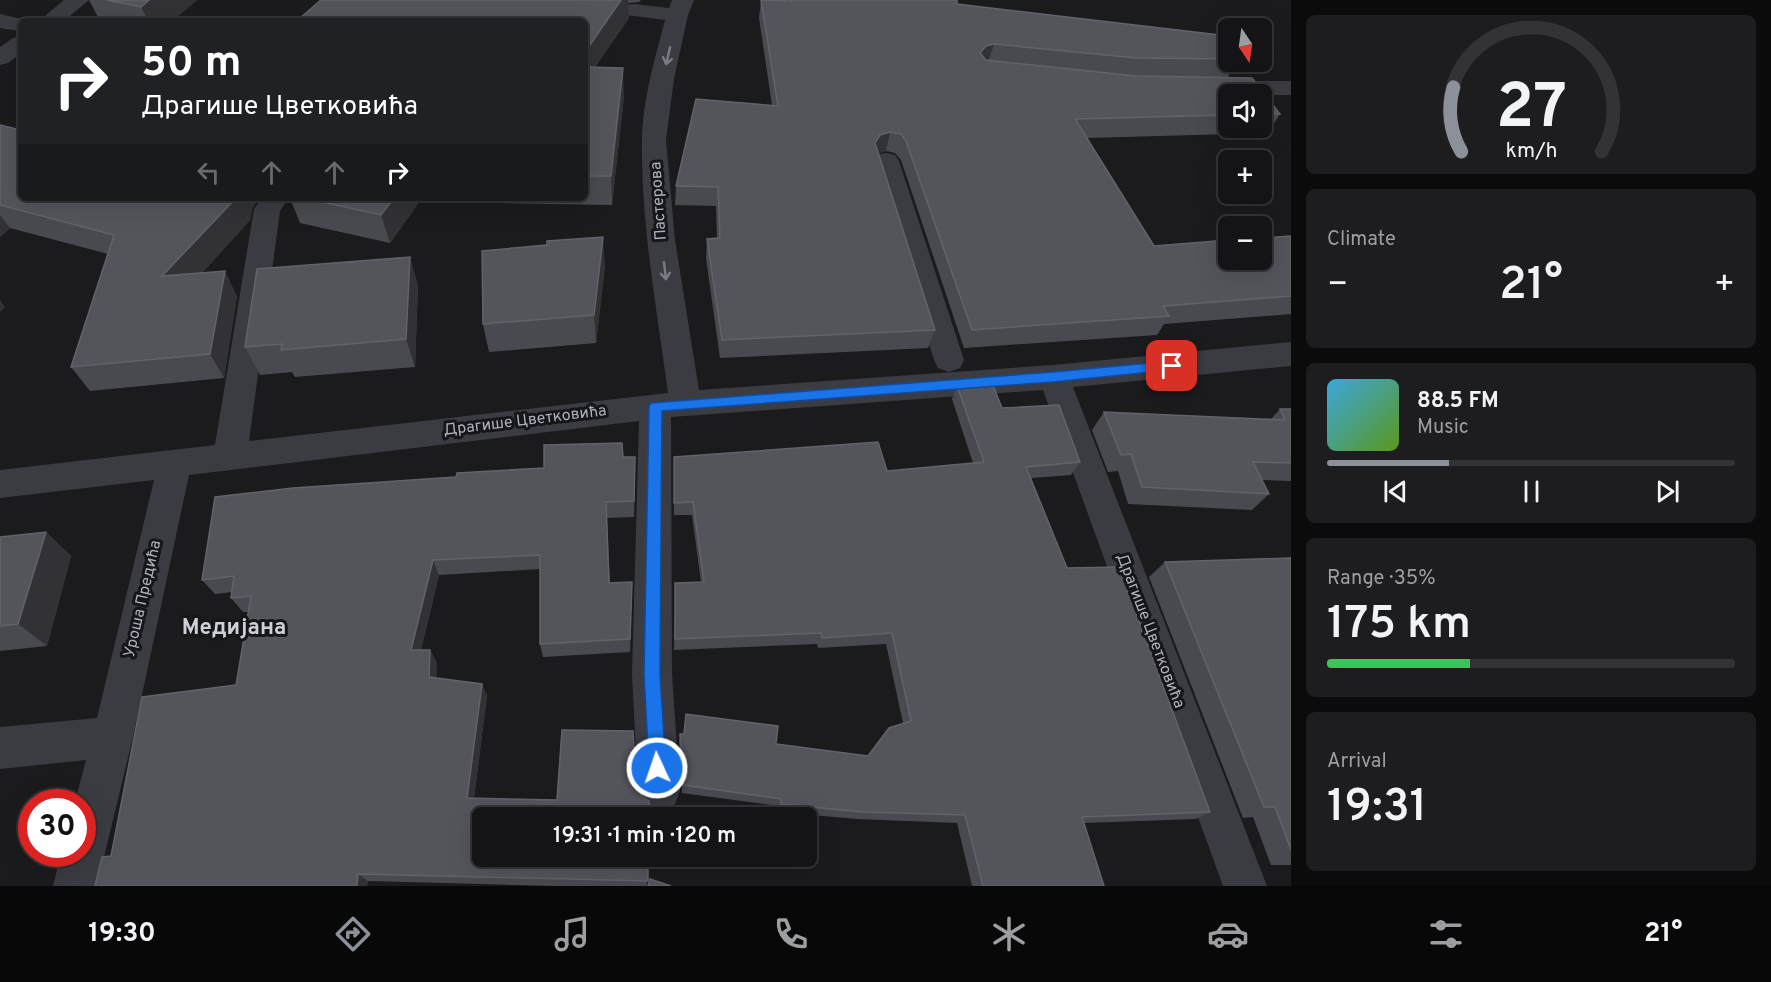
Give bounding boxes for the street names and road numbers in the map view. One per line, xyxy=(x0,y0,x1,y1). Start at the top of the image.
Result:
street label: Пастерова xyxy=(646,161,672,241)
street label: Драгише Цветковића xyxy=(442,401,608,441)
street label: Уроша Предића xyxy=(120,538,166,660)
street label: Драгише Цветковића xyxy=(1111,551,1189,711)

